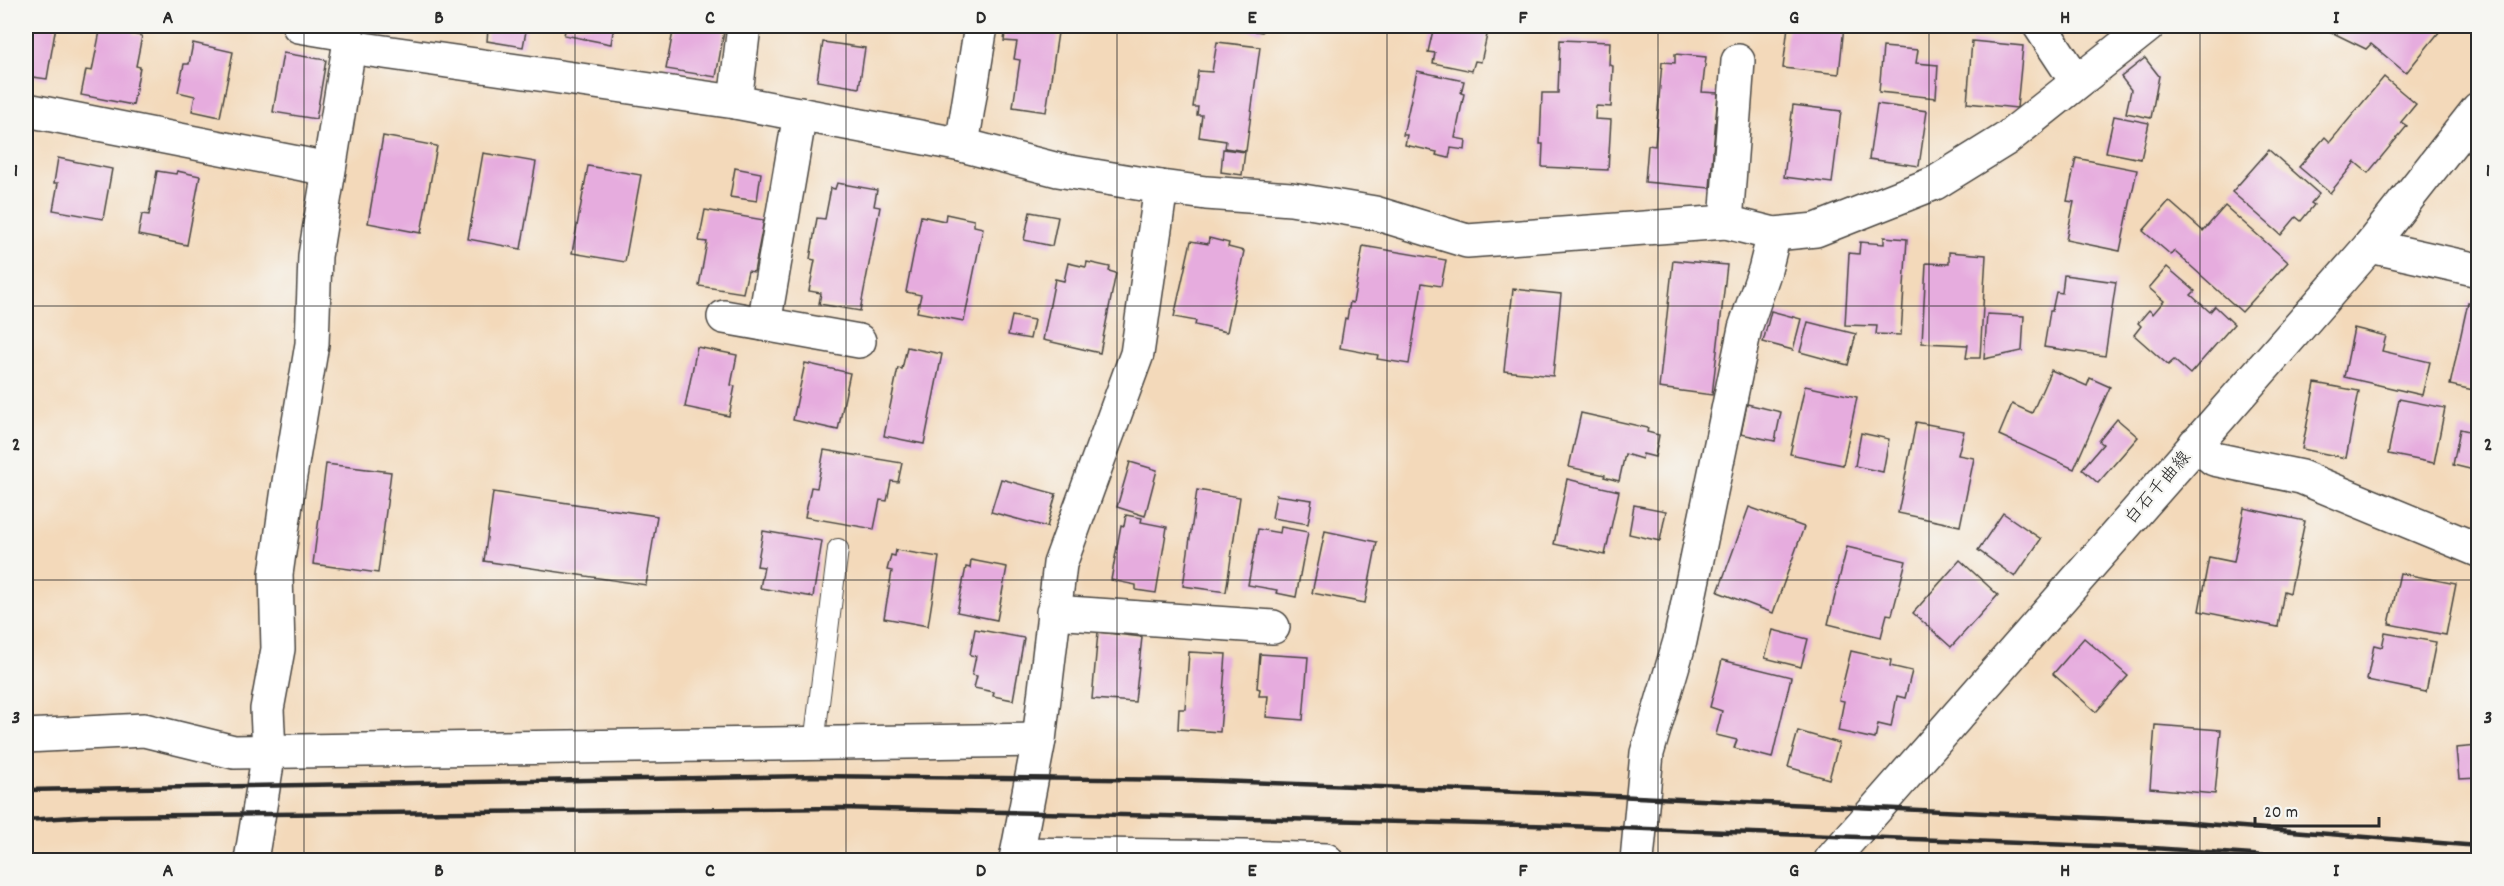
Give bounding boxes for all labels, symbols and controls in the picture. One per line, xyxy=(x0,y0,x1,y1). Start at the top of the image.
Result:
text: A xyxy=(163,5,174,33)
text: B xyxy=(434,5,444,33)
text: C xyxy=(705,5,715,33)
text: D xyxy=(976,5,987,33)
text: E xyxy=(1247,5,1257,33)
text: F xyxy=(1519,5,1529,33)
text: G xyxy=(1789,5,1799,33)
text: H xyxy=(2060,5,2070,33)
text: I xyxy=(2333,5,2340,33)
text: 1 xyxy=(14,158,18,186)
text: 1 xyxy=(2486,158,2490,186)
text: 2 xyxy=(12,432,20,460)
text: 2 xyxy=(2484,432,2492,460)
street label: 白石千曲線 xyxy=(2120,446,2198,531)
text: 3 xyxy=(12,705,20,733)
text: 3 xyxy=(2484,705,2492,733)
scale bar xyxy=(2255,790,2380,828)
text: 20 m xyxy=(2264,801,2298,826)
text: A xyxy=(163,858,174,886)
text: B xyxy=(434,858,444,886)
text: C xyxy=(705,858,715,886)
text: D xyxy=(976,858,987,886)
text: E xyxy=(1247,858,1257,886)
text: F xyxy=(1519,858,1529,886)
text: G xyxy=(1789,858,1799,886)
text: H xyxy=(2060,858,2070,886)
text: I xyxy=(2333,858,2340,886)

